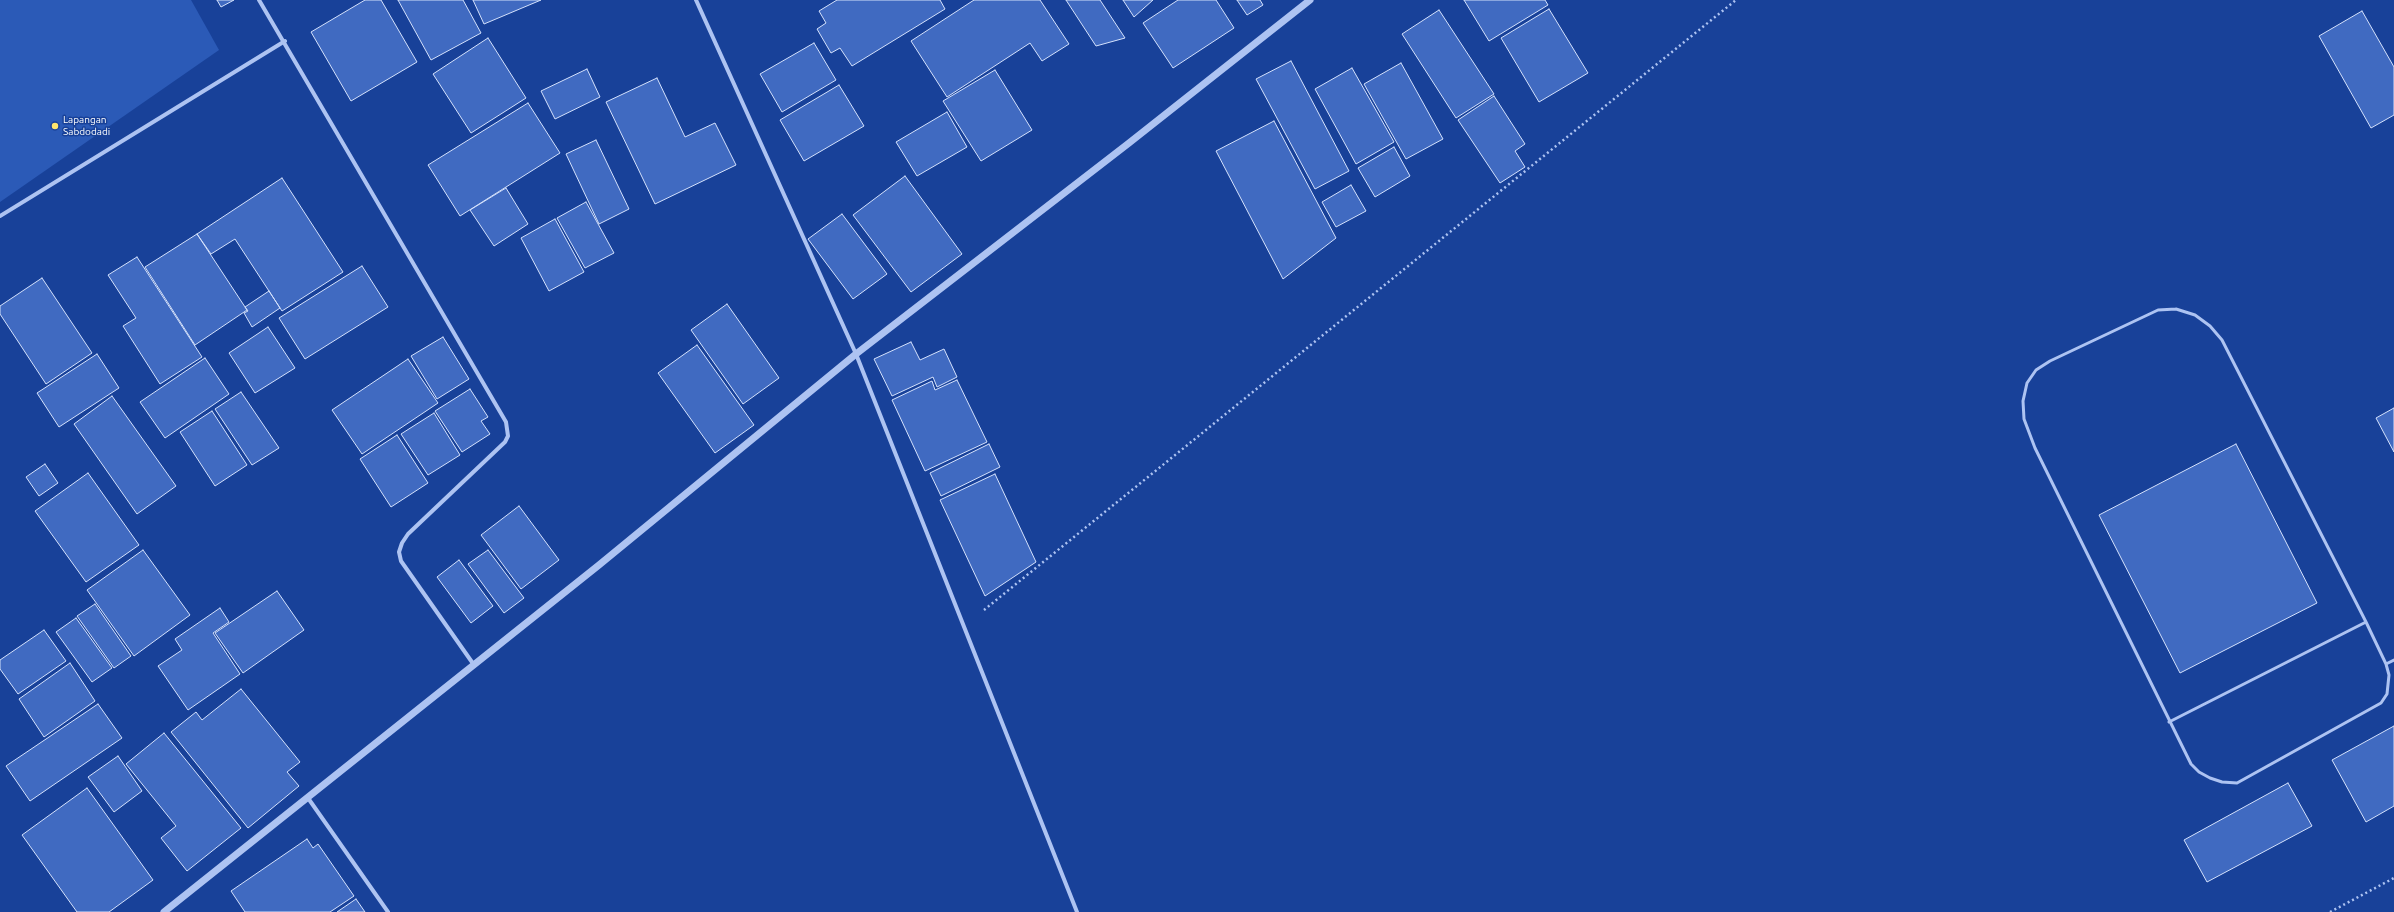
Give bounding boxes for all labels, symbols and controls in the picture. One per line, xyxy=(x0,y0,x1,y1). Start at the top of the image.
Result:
place label: Lapangan Sabdodadi xyxy=(63,114,110,138)
marker: Lapangan Sabdodadi xyxy=(50,121,60,131)

